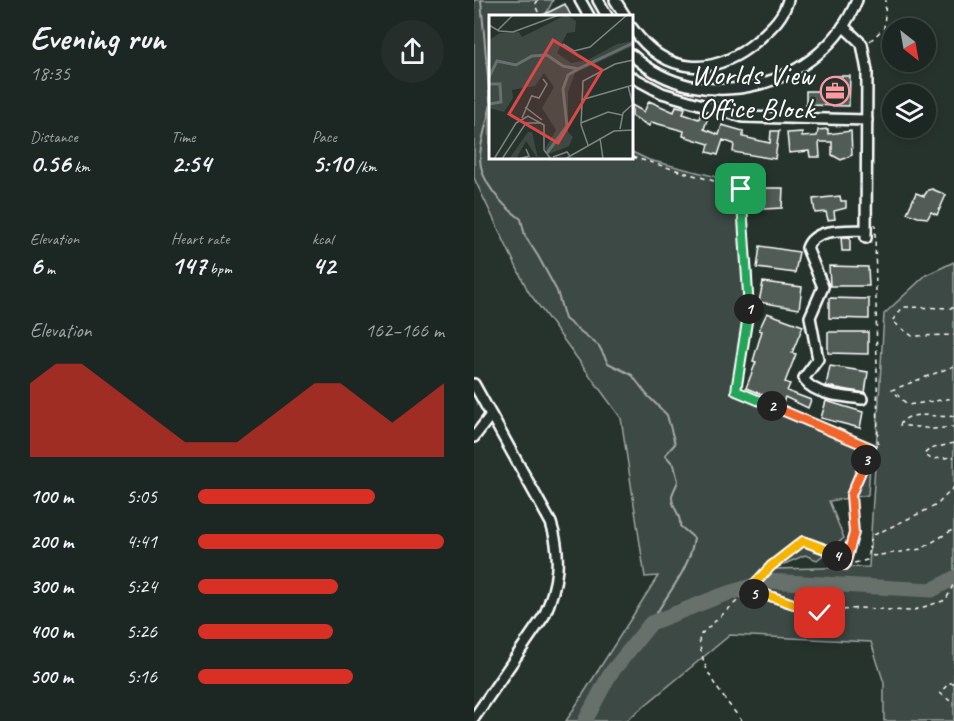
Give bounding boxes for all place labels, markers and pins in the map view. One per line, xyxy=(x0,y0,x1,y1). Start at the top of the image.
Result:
place label: Worlds View Office Block xyxy=(691,55,816,127)
office icon: Worlds View Office Block xyxy=(819,75,851,107)
pin xyxy=(715,163,766,214)
pin: 1 xyxy=(734,294,764,324)
pin: 2 xyxy=(757,391,787,421)
pin: 3 xyxy=(851,445,881,475)
pin: 4 xyxy=(822,541,852,571)
pin: 5 xyxy=(739,579,769,609)
pin xyxy=(794,587,845,638)

